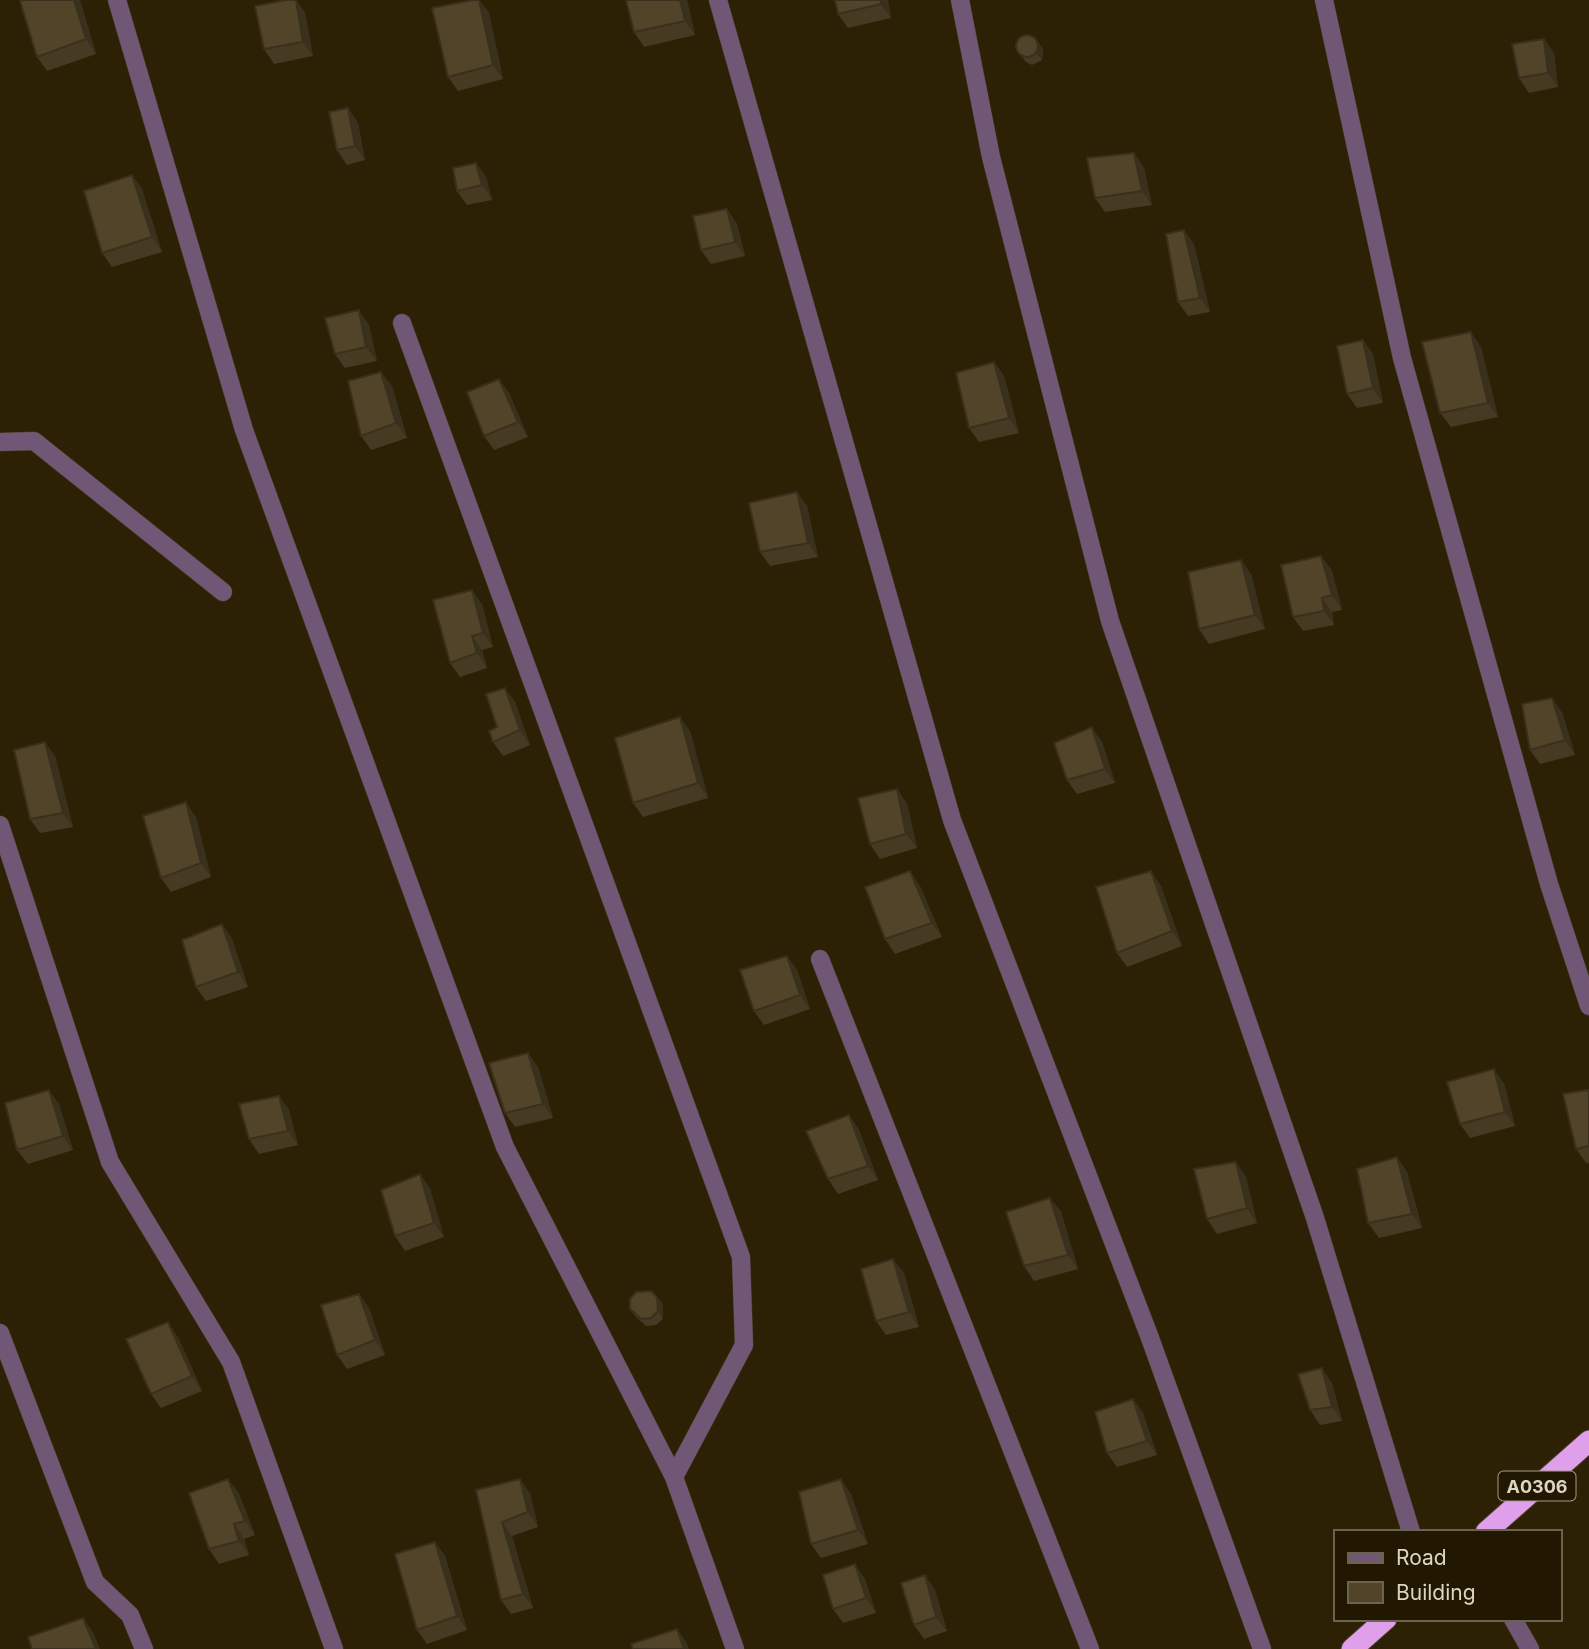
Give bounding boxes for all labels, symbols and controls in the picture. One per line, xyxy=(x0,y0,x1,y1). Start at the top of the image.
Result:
road number: A0306 xyxy=(1498,1471,1576,1500)
legend xyxy=(1334,1530,1561,1621)
text: Road xyxy=(1396,1545,1447,1570)
text: Building xyxy=(1396,1580,1476,1605)

